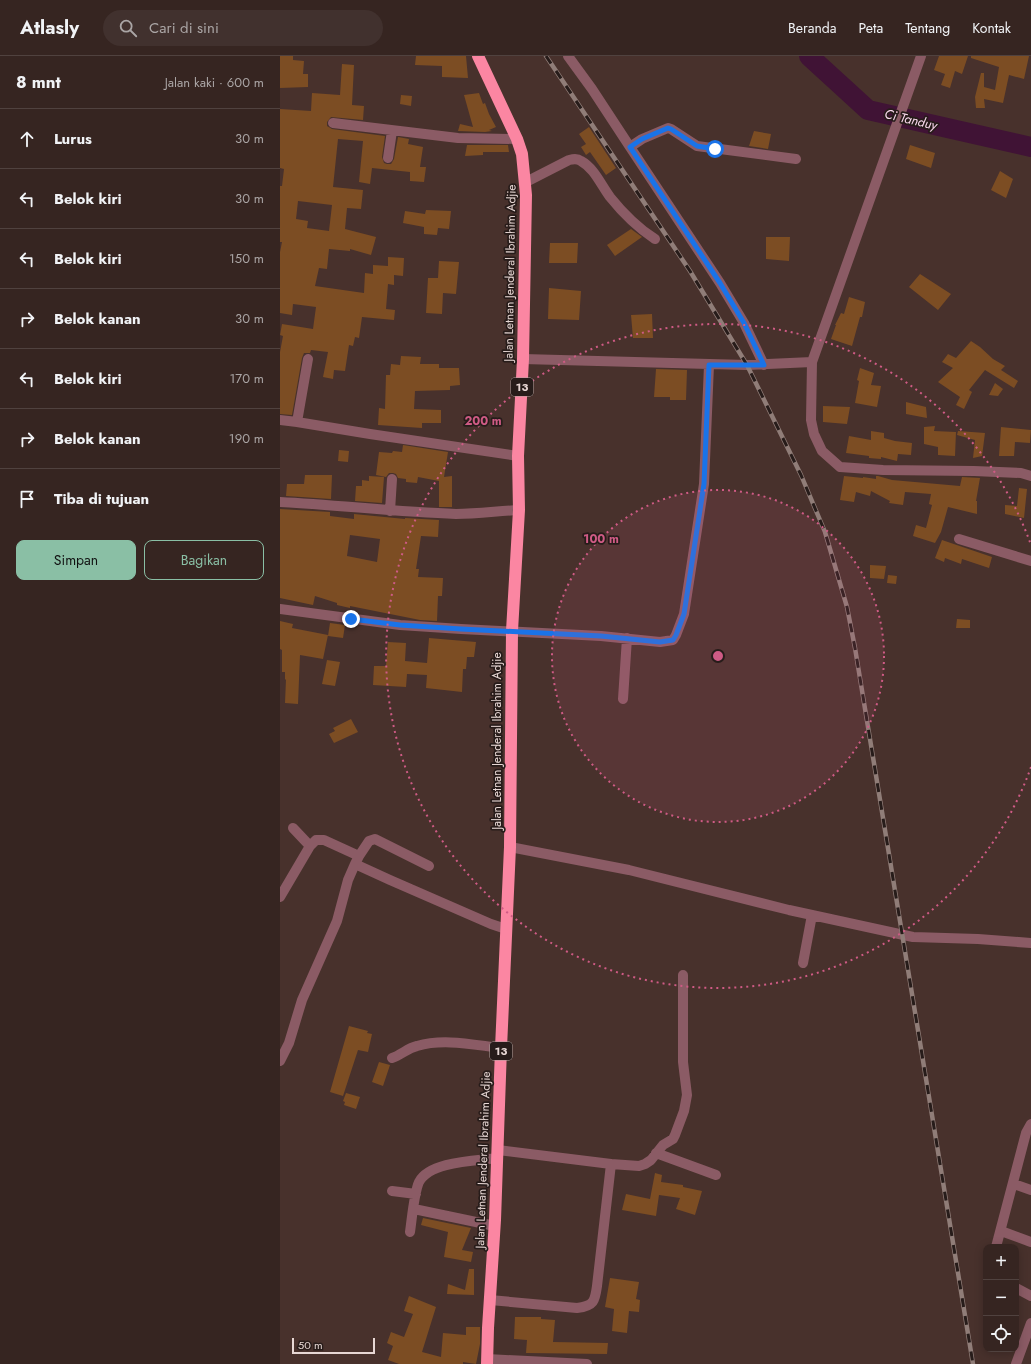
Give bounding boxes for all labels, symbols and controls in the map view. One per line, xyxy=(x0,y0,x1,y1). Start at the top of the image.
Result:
search box xyxy=(103,10,383,46)
text: Atlasly xyxy=(20,14,79,41)
icon: search xyxy=(117,17,139,39)
text: Cari di sini xyxy=(149,17,219,39)
text: Beranda xyxy=(788,18,837,38)
text: Peta xyxy=(859,18,883,38)
text: Tentang xyxy=(905,18,950,38)
text: Kontak xyxy=(972,18,1011,38)
text: 8 mnt xyxy=(16,70,61,94)
text: Jalan kaki · 600 m xyxy=(165,73,264,92)
water label: Ci Tanduy xyxy=(883,104,941,135)
icon: ahead xyxy=(16,128,38,150)
text: Lurus xyxy=(54,128,92,150)
text: 30 m xyxy=(235,129,264,148)
route start xyxy=(706,140,724,158)
street label: Jalan Letnan Jenderal Ibrahim Adjie xyxy=(499,184,521,364)
icon: left xyxy=(16,188,38,210)
text: Belok kiri xyxy=(54,188,122,210)
text: 30 m xyxy=(235,189,264,208)
icon: left xyxy=(16,248,38,270)
text: Belok kiri xyxy=(54,248,122,270)
text: 150 m xyxy=(229,249,264,268)
icon: right xyxy=(16,308,38,330)
text: Belok kanan xyxy=(54,308,141,330)
text: 30 m xyxy=(235,309,264,328)
icon: left xyxy=(16,368,38,390)
text: Belok kiri xyxy=(54,368,122,390)
text: 170 m xyxy=(229,369,264,388)
road number: 13 xyxy=(511,378,533,396)
text: 200 m xyxy=(464,412,502,430)
icon: right xyxy=(16,428,38,450)
text: Belok kanan xyxy=(54,428,141,450)
text: 190 m xyxy=(229,429,264,448)
icon: arrive xyxy=(16,488,38,510)
text: Tiba di tujuan xyxy=(54,488,149,510)
text: 100 m xyxy=(583,530,619,548)
button: Simpan xyxy=(16,540,136,580)
button: Bagikan xyxy=(144,540,264,580)
route end xyxy=(342,610,360,628)
centre of rings xyxy=(711,649,725,663)
street label: Jalan Letnan Jenderal Ibrahim Adjie xyxy=(488,652,506,832)
road number: 13 xyxy=(490,1042,512,1060)
street label: Jalan Letnan Jenderal Ibrahim Adjie xyxy=(471,1071,495,1251)
map controls xyxy=(983,1244,1019,1352)
button: + xyxy=(983,1244,1019,1280)
button: − xyxy=(983,1280,1019,1316)
button: locate xyxy=(983,1316,1019,1352)
scale bar xyxy=(292,1336,375,1355)
text: 50 m xyxy=(298,1337,323,1353)

